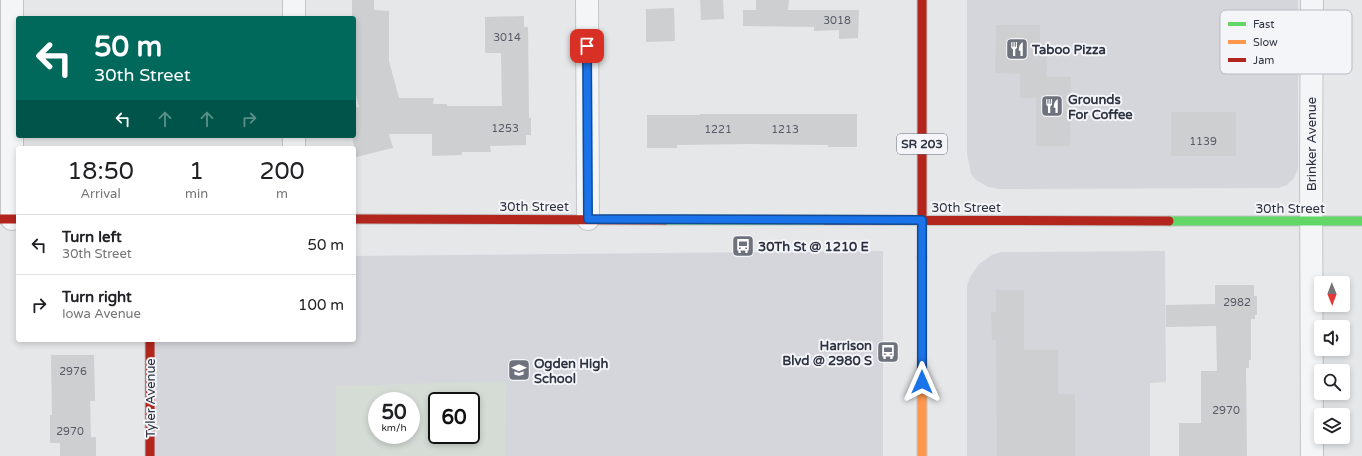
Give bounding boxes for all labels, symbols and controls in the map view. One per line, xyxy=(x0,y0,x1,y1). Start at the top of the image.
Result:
legend xyxy=(1220,10,1352,74)
house number: 3018 xyxy=(823,14,851,27)
text: Fast xyxy=(1253,18,1274,31)
pin xyxy=(570,29,604,63)
text: 50 m xyxy=(94,30,162,64)
house number: 3014 xyxy=(493,31,521,44)
icon: left xyxy=(28,32,80,84)
icon: arrive xyxy=(576,35,598,57)
restaurant icon: Taboo Pizza xyxy=(1004,36,1030,62)
text: Slow xyxy=(1253,36,1278,49)
place label: Taboo Pizza xyxy=(1031,42,1106,58)
text: Jam xyxy=(1253,54,1274,67)
text: 30th Street xyxy=(94,64,191,86)
place label: Grounds For Coffee xyxy=(1068,92,1133,123)
restaurant icon: Grounds For Coffee xyxy=(1039,93,1065,119)
street label: Brinker Avenue xyxy=(1304,97,1320,191)
icon: left xyxy=(112,108,134,130)
icon: ahead xyxy=(154,108,176,130)
icon: ahead xyxy=(196,108,218,130)
icon: right xyxy=(238,108,260,130)
house number: 1253 xyxy=(491,122,519,135)
house number: 1221 xyxy=(704,123,732,136)
house number: 1213 xyxy=(771,123,799,136)
road number: SR 203 xyxy=(897,134,947,154)
house number: 1139 xyxy=(1189,135,1217,148)
text: 18:50 xyxy=(67,157,134,186)
text: 1 xyxy=(189,157,204,186)
text: 200 xyxy=(259,157,305,186)
text: Arrival xyxy=(80,186,121,202)
text: min xyxy=(185,186,208,202)
text: m xyxy=(276,186,288,202)
street label: 30th Street xyxy=(499,199,569,215)
street label: 30th Street xyxy=(931,200,1001,216)
street label: 30th Street xyxy=(1255,201,1325,217)
text: Turn left xyxy=(62,228,122,246)
bus stop icon: 30Th St @ 1210 E xyxy=(730,233,756,259)
icon: left xyxy=(28,234,50,256)
text: 50 m xyxy=(307,236,344,254)
place label: 30Th St @ 1210 E xyxy=(758,239,869,255)
text: 30th Street xyxy=(62,246,132,262)
north arrow xyxy=(1314,276,1350,312)
map controls xyxy=(1314,276,1350,444)
text: Turn right xyxy=(62,288,132,306)
icon: right xyxy=(28,294,50,316)
text: 100 m xyxy=(298,296,344,314)
house number: 2982 xyxy=(1223,296,1251,309)
text: Iowa Avenue xyxy=(62,306,141,322)
button: sound xyxy=(1314,320,1350,356)
place label: Harrison Blvd @ 2980 S xyxy=(782,338,872,369)
bus stop icon: Harrison Blvd @ 2980 S xyxy=(875,339,901,365)
place label: Ogden High School xyxy=(534,356,608,387)
school or university icon: Ogden High School xyxy=(506,357,532,383)
street label: Tyler Avenue xyxy=(143,358,159,438)
position arrow xyxy=(901,361,943,403)
button: search xyxy=(1314,364,1350,400)
house number: 2976 xyxy=(59,365,87,378)
speed limit sign: 60 xyxy=(428,392,480,444)
text: 50 xyxy=(381,401,407,425)
house number: 2970 xyxy=(1212,404,1240,417)
button: layers xyxy=(1314,408,1350,444)
text: km/h xyxy=(381,422,407,434)
house number: 2970 xyxy=(56,425,84,438)

